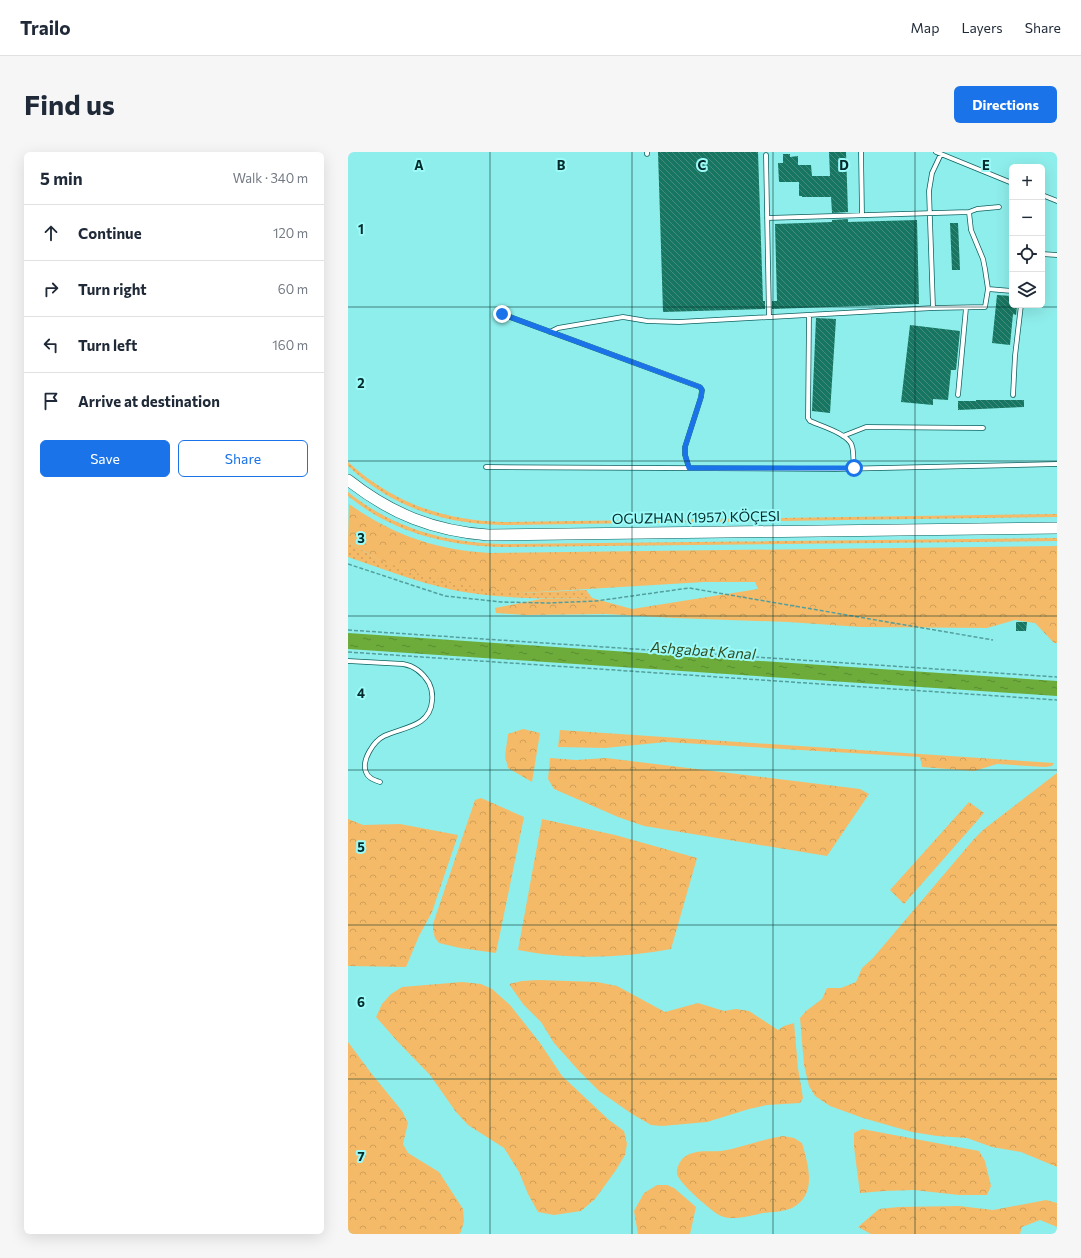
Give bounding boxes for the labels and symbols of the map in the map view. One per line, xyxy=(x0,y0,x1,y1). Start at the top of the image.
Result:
text: A xyxy=(414,157,424,173)
text: B xyxy=(557,157,566,173)
text: C xyxy=(698,157,707,173)
text: D xyxy=(839,157,849,173)
text: E xyxy=(982,157,990,173)
text: 1 xyxy=(358,221,364,237)
route end xyxy=(493,305,511,323)
text: 2 xyxy=(357,375,365,391)
route start xyxy=(845,459,863,477)
street label: OGUZHAN (1957) KÖÇESI xyxy=(612,507,780,527)
text: 3 xyxy=(357,530,365,546)
water label: Ashgabat Kanal xyxy=(649,637,757,663)
text: 4 xyxy=(357,685,365,701)
text: 5 xyxy=(357,839,365,855)
text: 6 xyxy=(357,994,365,1010)
text: 7 xyxy=(357,1148,365,1164)

